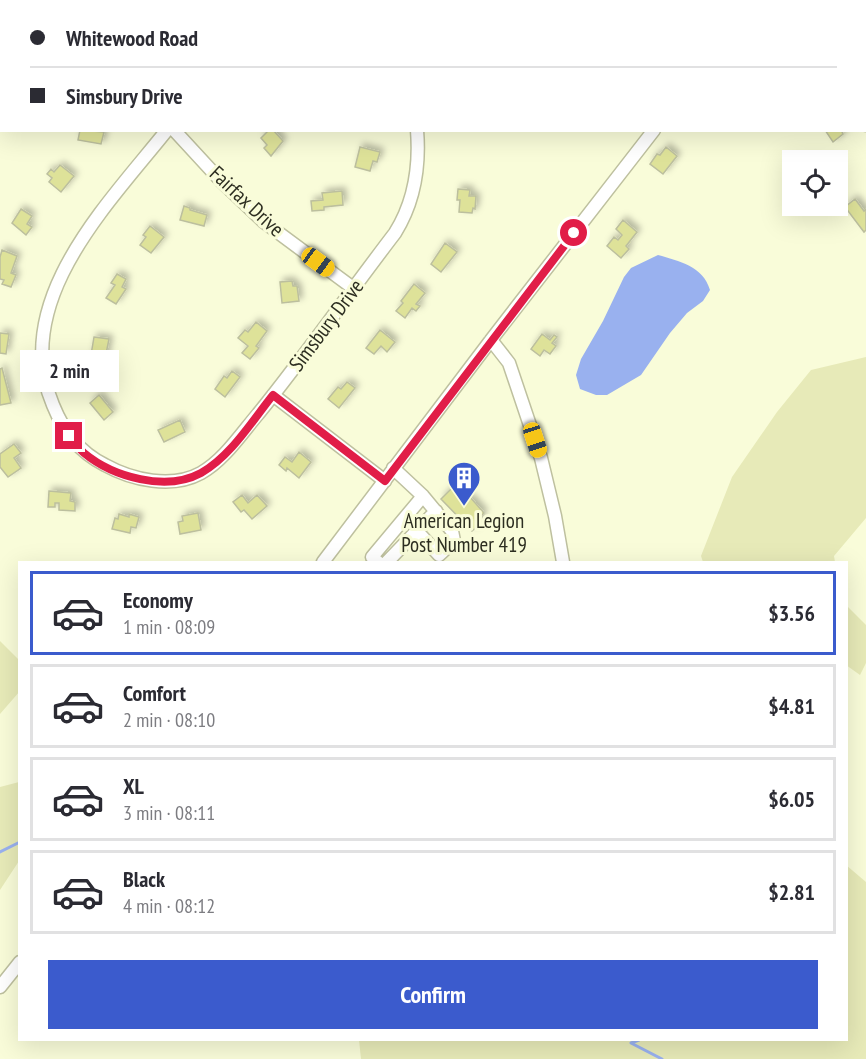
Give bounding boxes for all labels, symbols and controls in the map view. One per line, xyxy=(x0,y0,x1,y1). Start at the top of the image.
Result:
text: Whitewood Road xyxy=(66,24,198,52)
text: Simsbury Drive xyxy=(66,82,183,110)
map controls xyxy=(782,150,848,216)
button: locate xyxy=(782,150,848,216)
street label: Fairfax Drive xyxy=(204,160,290,242)
route start xyxy=(560,219,587,246)
car xyxy=(298,244,338,280)
street label: Simsbury Drive xyxy=(283,274,369,376)
callout: 2 min xyxy=(20,349,118,391)
text: 2 min xyxy=(49,358,90,384)
car xyxy=(521,420,549,460)
route end xyxy=(55,422,82,449)
building icon: American Legion Post Number 419 xyxy=(446,460,482,507)
place label: American Legion Post Number 419 xyxy=(401,507,527,558)
icon: car xyxy=(51,586,105,640)
text: Economy xyxy=(123,586,193,614)
text: $3.56 xyxy=(768,599,815,627)
text: 1 min · 08:09 xyxy=(123,614,215,640)
icon: car xyxy=(51,679,105,733)
text: Comfort xyxy=(123,679,186,707)
text: $4.81 xyxy=(768,692,815,720)
text: 2 min · 08:10 xyxy=(123,707,215,733)
icon: car xyxy=(51,772,105,826)
text: XL xyxy=(123,772,144,800)
text: $6.05 xyxy=(768,785,815,813)
text: 3 min · 08:11 xyxy=(123,800,215,826)
icon: car xyxy=(51,865,105,919)
text: Black xyxy=(123,865,165,893)
text: $2.81 xyxy=(768,878,815,906)
text: 4 min · 08:12 xyxy=(123,893,215,919)
button: Confirm xyxy=(48,960,818,1029)

